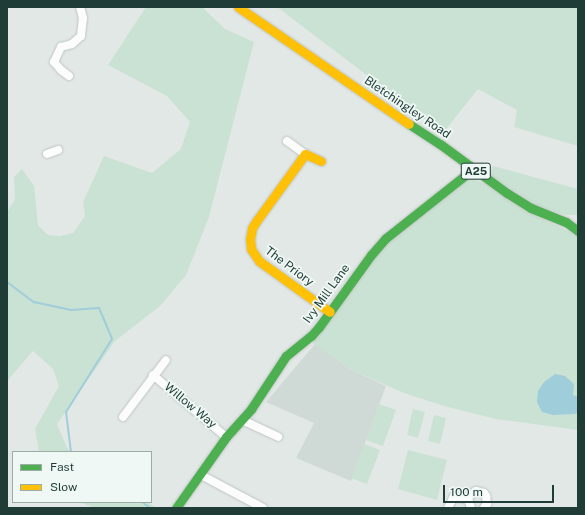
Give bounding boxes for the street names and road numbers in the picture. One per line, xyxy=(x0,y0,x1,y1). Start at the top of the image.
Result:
street label: Bletchingley Road xyxy=(361,74,453,142)
road number: A25 xyxy=(460,162,492,180)
street label: The Priory xyxy=(262,244,316,290)
street label: Ivy Mill Lane xyxy=(301,262,353,326)
street label: Willow Way xyxy=(161,380,219,432)

